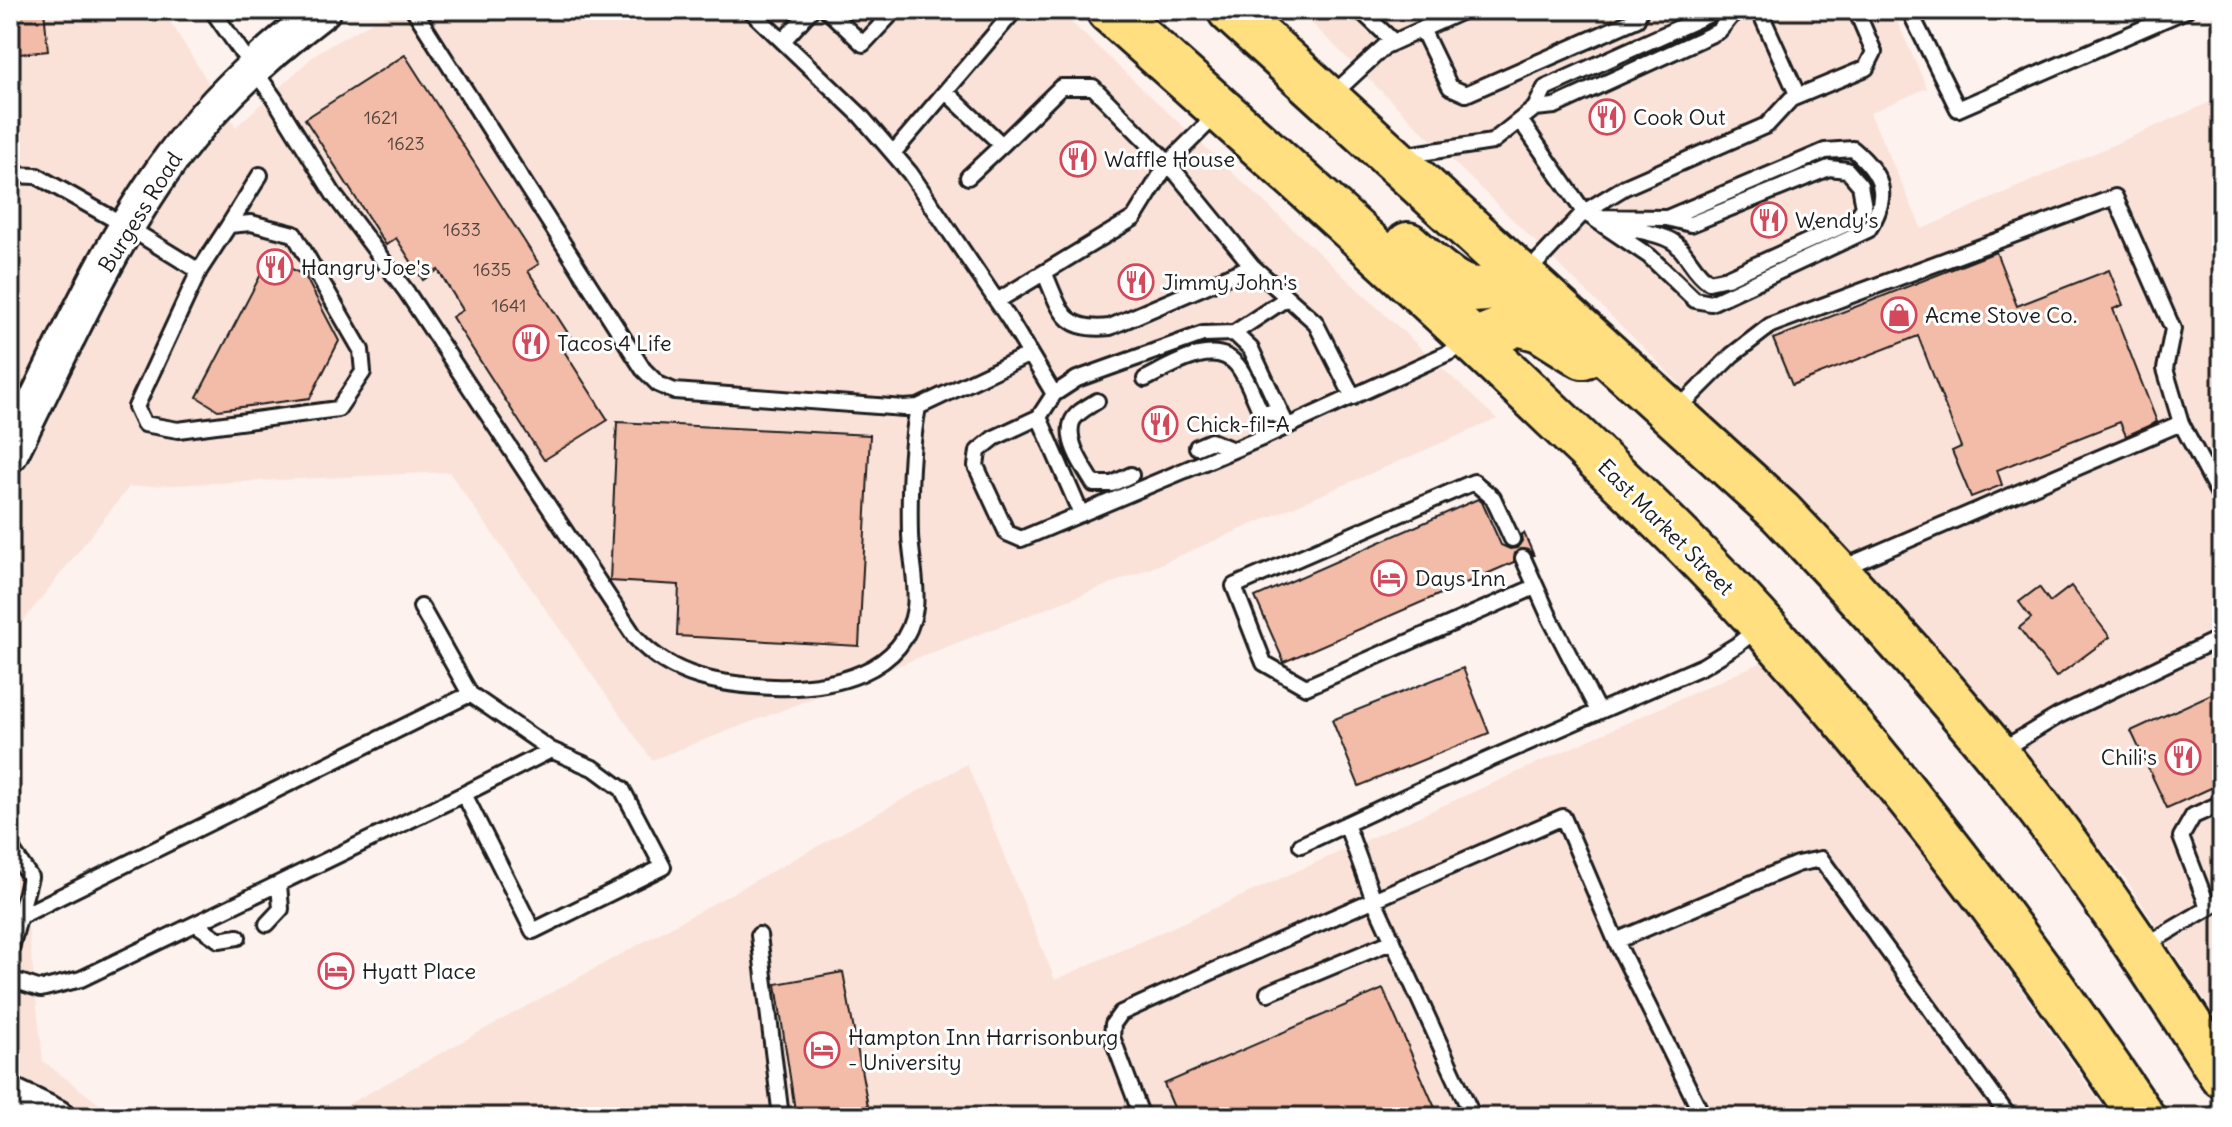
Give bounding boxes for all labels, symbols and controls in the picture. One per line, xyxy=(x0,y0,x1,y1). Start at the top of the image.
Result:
restaurant icon: Cook Out xyxy=(1588,98,1626,136)
place label: Cook Out xyxy=(1633,103,1726,131)
house number: 1621 xyxy=(364,106,398,129)
house number: 1623 xyxy=(387,132,425,155)
restaurant icon: Waffle House xyxy=(1059,140,1097,178)
place label: Waffle House xyxy=(1104,145,1235,173)
street label: Burgess Road xyxy=(92,146,188,278)
restaurant icon: Wendy's xyxy=(1750,201,1788,239)
place label: Wendy's xyxy=(1795,206,1878,234)
house number: 1633 xyxy=(443,218,481,241)
restaurant icon: Hangry Joe's xyxy=(256,248,294,286)
place label: Hangry Joe's xyxy=(301,253,431,281)
house number: 1635 xyxy=(473,258,511,281)
restaurant icon: Jimmy John's xyxy=(1117,263,1155,301)
place label: Jimmy John's xyxy=(1162,268,1297,296)
house number: 1641 xyxy=(492,294,526,317)
shop icon: Acme Stove Co. xyxy=(1880,296,1918,334)
place label: Acme Stove Co. xyxy=(1925,301,2077,329)
restaurant icon: Tacos 4 Life xyxy=(512,324,550,362)
place label: Tacos 4 Life xyxy=(557,329,672,357)
restaurant icon: Chick-fil-A xyxy=(1141,405,1179,443)
place label: Chick-fil-A xyxy=(1186,410,1290,438)
street label: East Market Street xyxy=(1592,453,1740,601)
hotel icon: Days Inn xyxy=(1370,559,1408,597)
place label: Days Inn xyxy=(1415,564,1506,592)
restaurant icon: Chili's xyxy=(2164,738,2202,776)
place label: Chili's xyxy=(2101,743,2157,771)
hotel icon: Hyatt Place xyxy=(317,952,355,990)
place label: Hyatt Place xyxy=(362,957,476,985)
place label: Hampton Inn Harrisonburg - University xyxy=(848,1023,1118,1076)
hotel icon: Hampton Inn Harrisonburg - University xyxy=(803,1031,841,1069)

